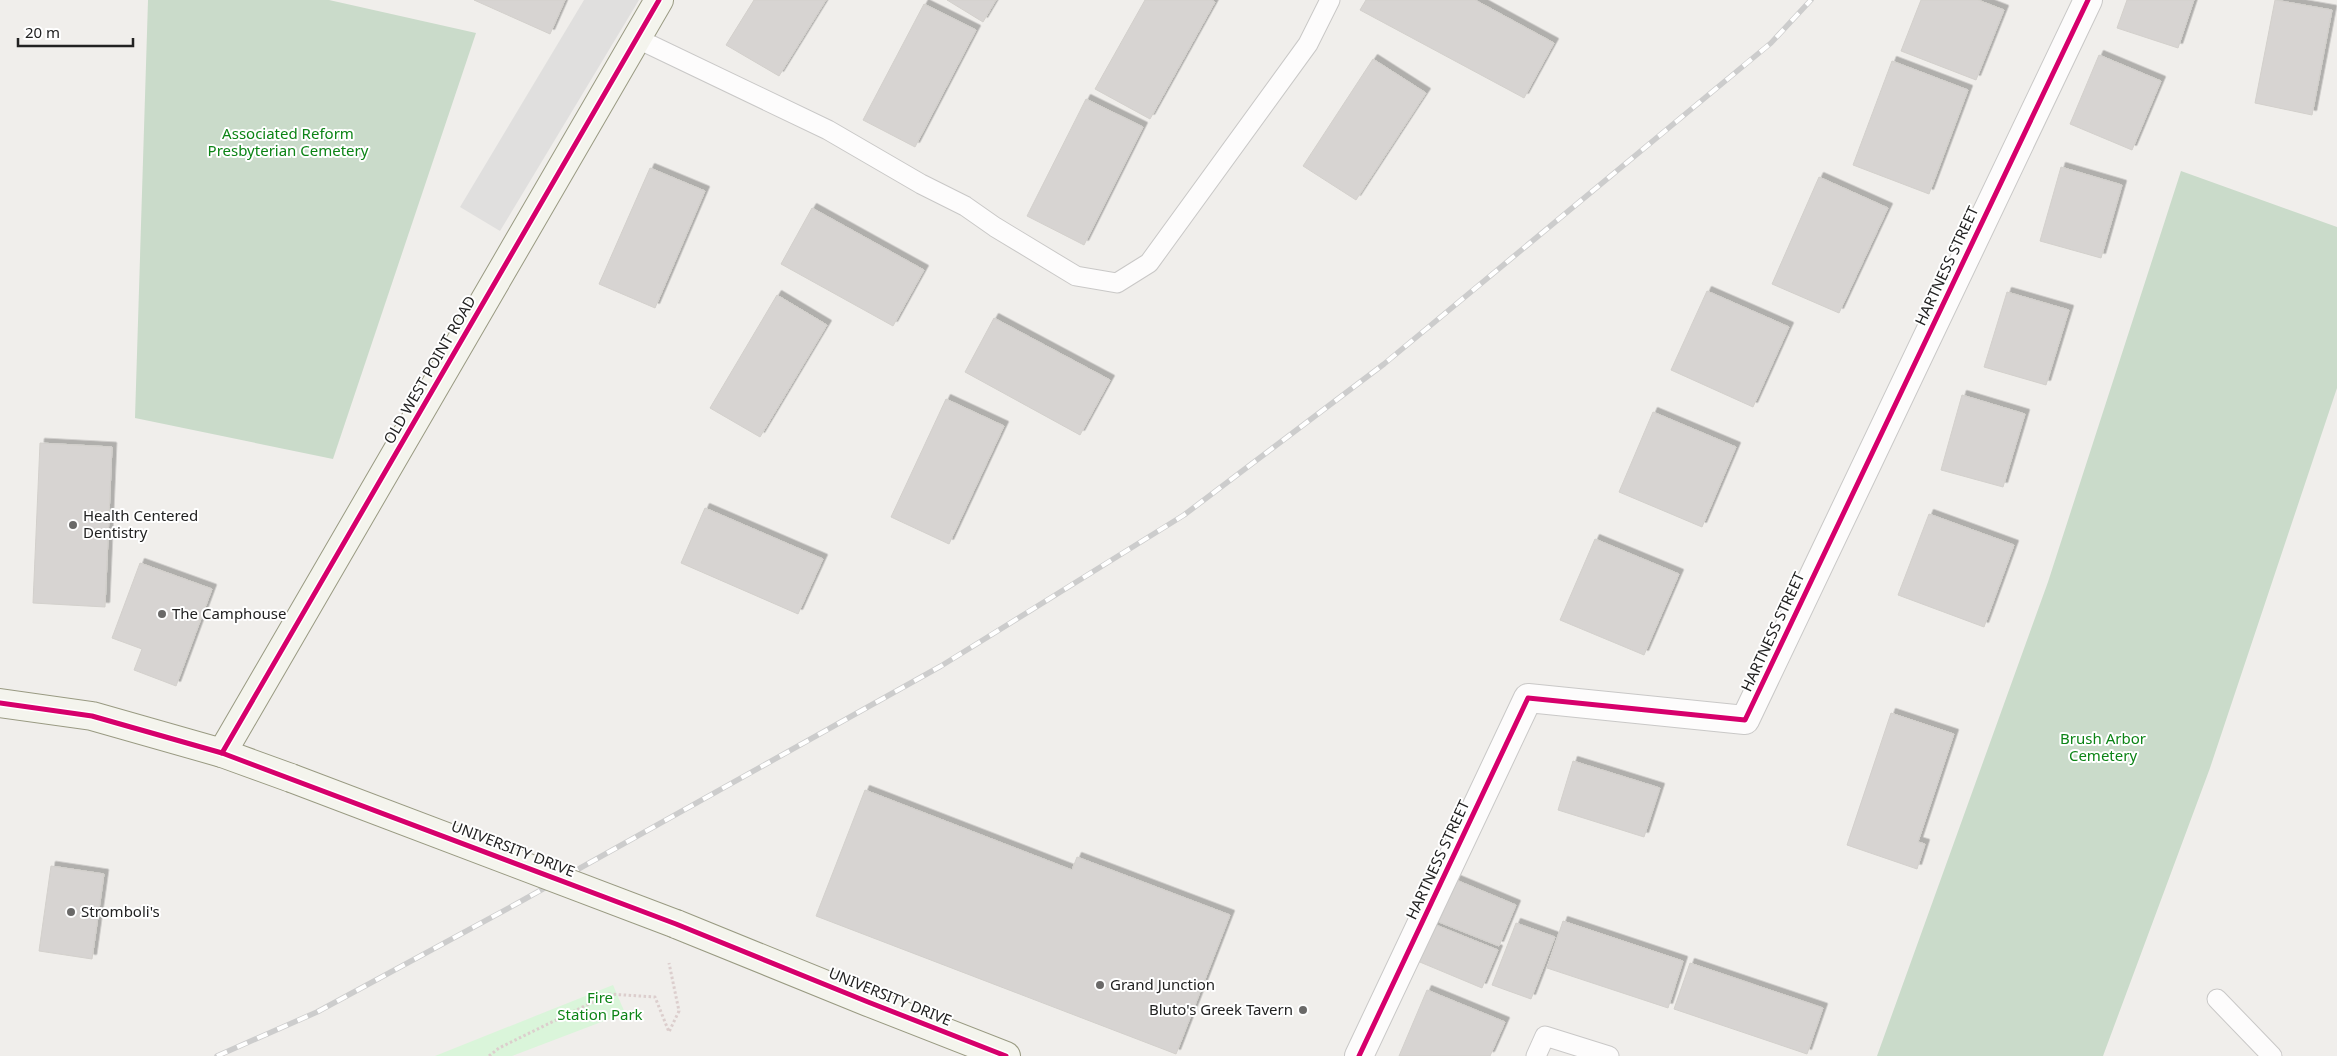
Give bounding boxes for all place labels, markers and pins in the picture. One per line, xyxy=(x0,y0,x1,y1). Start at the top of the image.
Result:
place label: Health Centered Dentistry xyxy=(83,505,198,542)
marker: Health Centered Dentistry xyxy=(67,519,79,531)
place label: The Camphouse xyxy=(172,603,286,623)
marker: The Camphouse xyxy=(156,608,168,620)
place label: Stromboli's xyxy=(81,901,160,921)
marker: Stromboli's xyxy=(65,906,77,918)
place label: Grand Junction xyxy=(1110,974,1215,994)
marker: Grand Junction xyxy=(1094,979,1106,991)
place label: Bluto's Greek Tavern xyxy=(1149,999,1293,1019)
marker: Bluto's Greek Tavern xyxy=(1297,1004,1309,1016)

